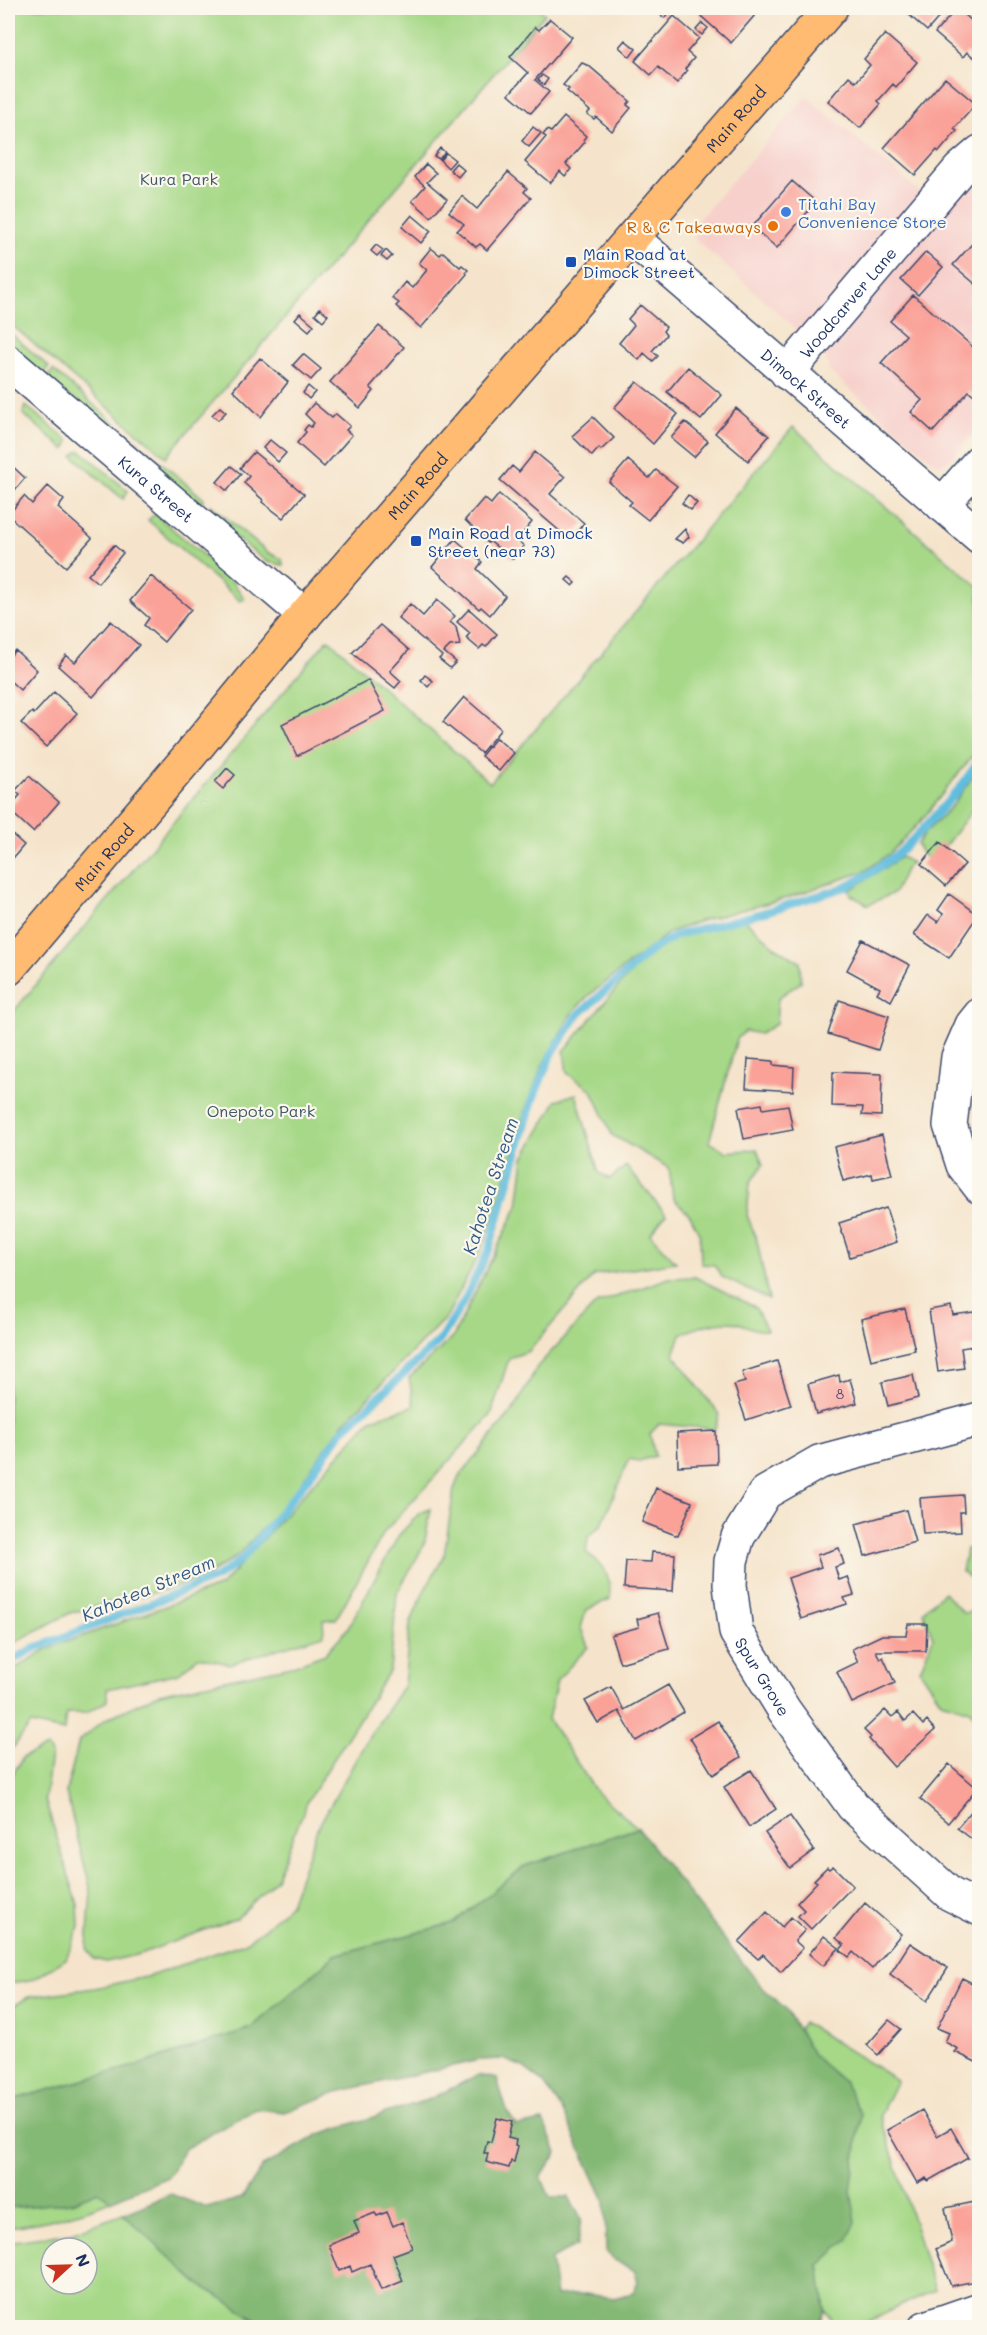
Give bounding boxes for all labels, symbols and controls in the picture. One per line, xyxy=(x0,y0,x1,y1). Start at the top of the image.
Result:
street label: Main Road xyxy=(701,81,770,156)
park label: Kura Park xyxy=(140,168,218,189)
place label: Titahi Bay Convenience Store xyxy=(798,193,947,232)
marker: Titahi Bay Convenience Store xyxy=(779,205,793,219)
place label: R & C Takeaways xyxy=(627,216,761,237)
marker: R & C Takeaways xyxy=(766,219,780,233)
street label: Woodcarver Lane xyxy=(794,242,900,362)
place label: Main Road at Dimock Street xyxy=(583,243,695,282)
marker: Main Road at Dimock Street xyxy=(564,255,578,269)
street label: Dimock Street xyxy=(757,343,856,432)
street label: Main Road xyxy=(382,448,452,524)
street label: Kura Street xyxy=(114,450,198,526)
place label: Main Road at Dimock Street (near 73) xyxy=(428,522,593,561)
marker: Main Road at Dimock Street (near 73) xyxy=(409,534,423,548)
street label: Main Road xyxy=(69,819,138,895)
park label: Onepoto Park xyxy=(207,1100,315,1121)
water label: Kahotea Stream xyxy=(457,1114,523,1258)
house number: 8 xyxy=(836,1384,844,1403)
water label: Kahotea Stream xyxy=(78,1549,218,1627)
street label: Spur Grove xyxy=(731,1633,795,1720)
north arrow xyxy=(39,2236,99,2296)
text: N xyxy=(71,2251,95,2270)

